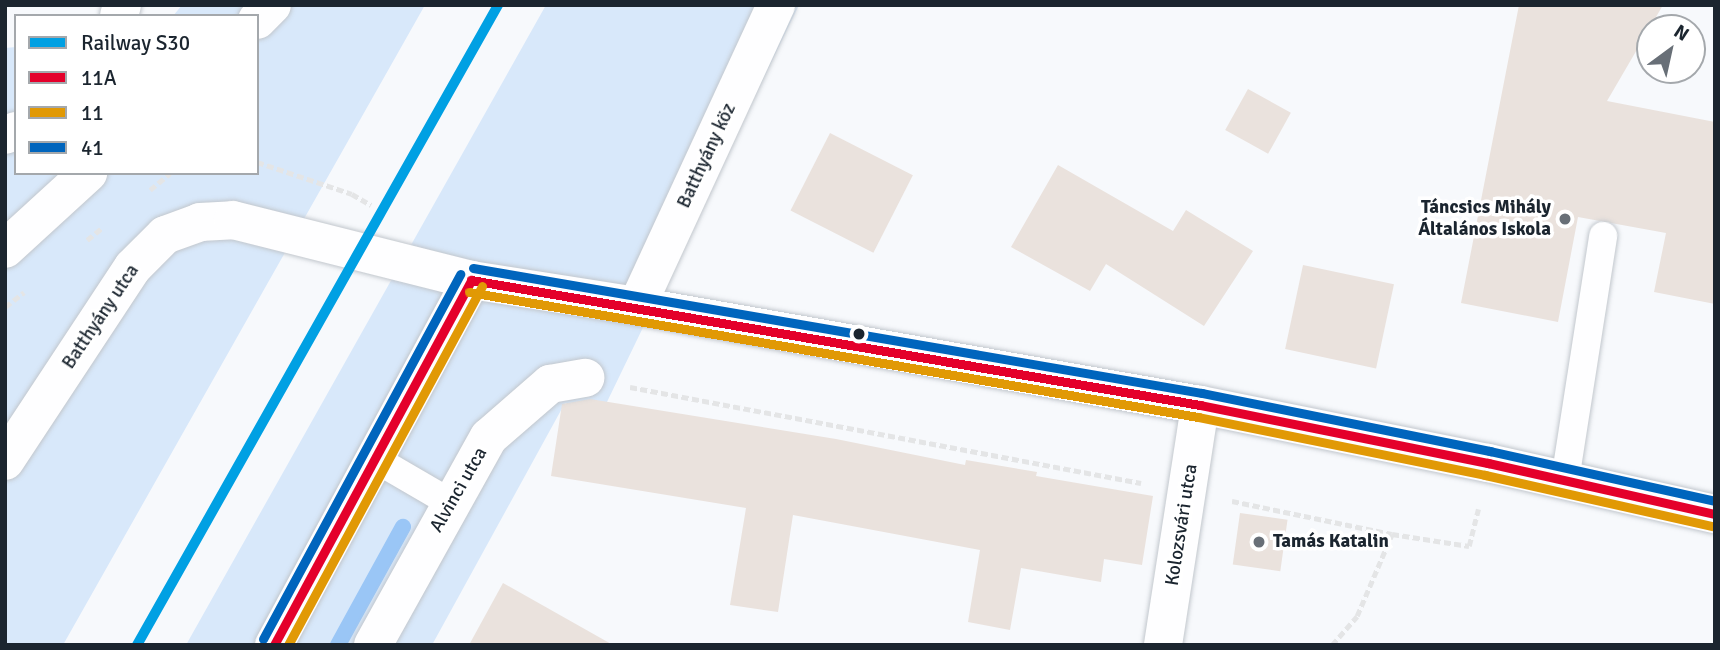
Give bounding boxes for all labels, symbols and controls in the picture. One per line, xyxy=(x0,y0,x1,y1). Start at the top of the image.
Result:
legend xyxy=(14,14,259,175)
north arrow xyxy=(1636,14,1706,84)
text: N xyxy=(1669,19,1693,47)
text: Railway S30 xyxy=(81,30,190,56)
text: 11A xyxy=(81,65,117,91)
text: 11 xyxy=(81,100,104,126)
street label: Batthyány köz xyxy=(673,100,741,212)
text: 41 xyxy=(81,135,104,161)
place label: Táncsics Mihály Általános Iskola xyxy=(1418,197,1551,241)
marker: Táncsics Mihály Általános Iskola xyxy=(1557,211,1573,227)
street label: Batthyány utca xyxy=(58,260,144,374)
unlabelled marker xyxy=(852,327,866,341)
street label: Alvinci utca xyxy=(425,443,493,537)
street label: Kolozsvári utca xyxy=(1161,462,1203,588)
place label: Tamás Katalin xyxy=(1273,531,1389,553)
marker: Tamás Katalin xyxy=(1251,534,1267,550)

